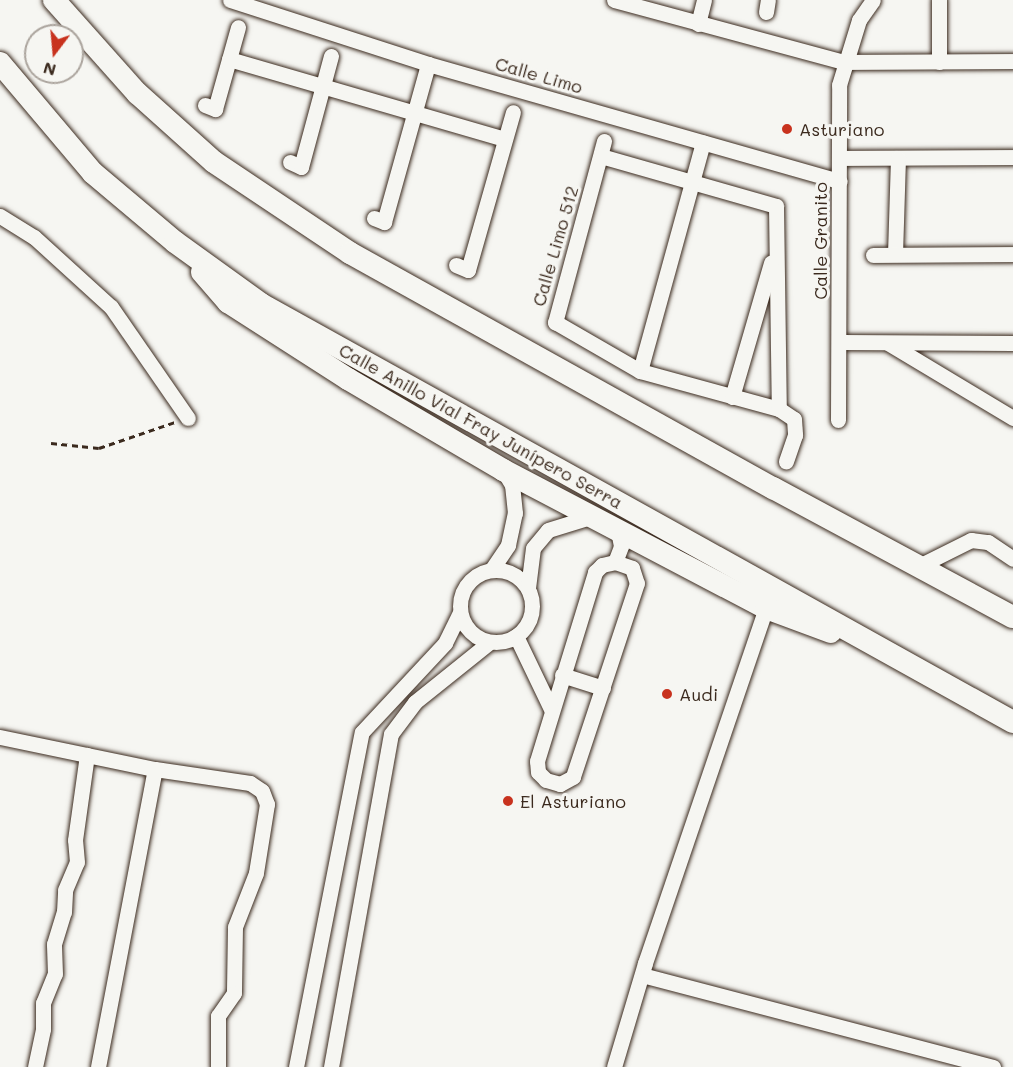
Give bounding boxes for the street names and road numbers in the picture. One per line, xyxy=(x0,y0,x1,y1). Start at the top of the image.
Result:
street label: Calle Limo xyxy=(493,52,585,98)
street label: Calle Granito xyxy=(809,182,831,300)
street label: Calle Limo 512 xyxy=(527,183,583,309)
street label: Calle Anillo Vial Fray Junípero Serra xyxy=(335,339,627,513)

